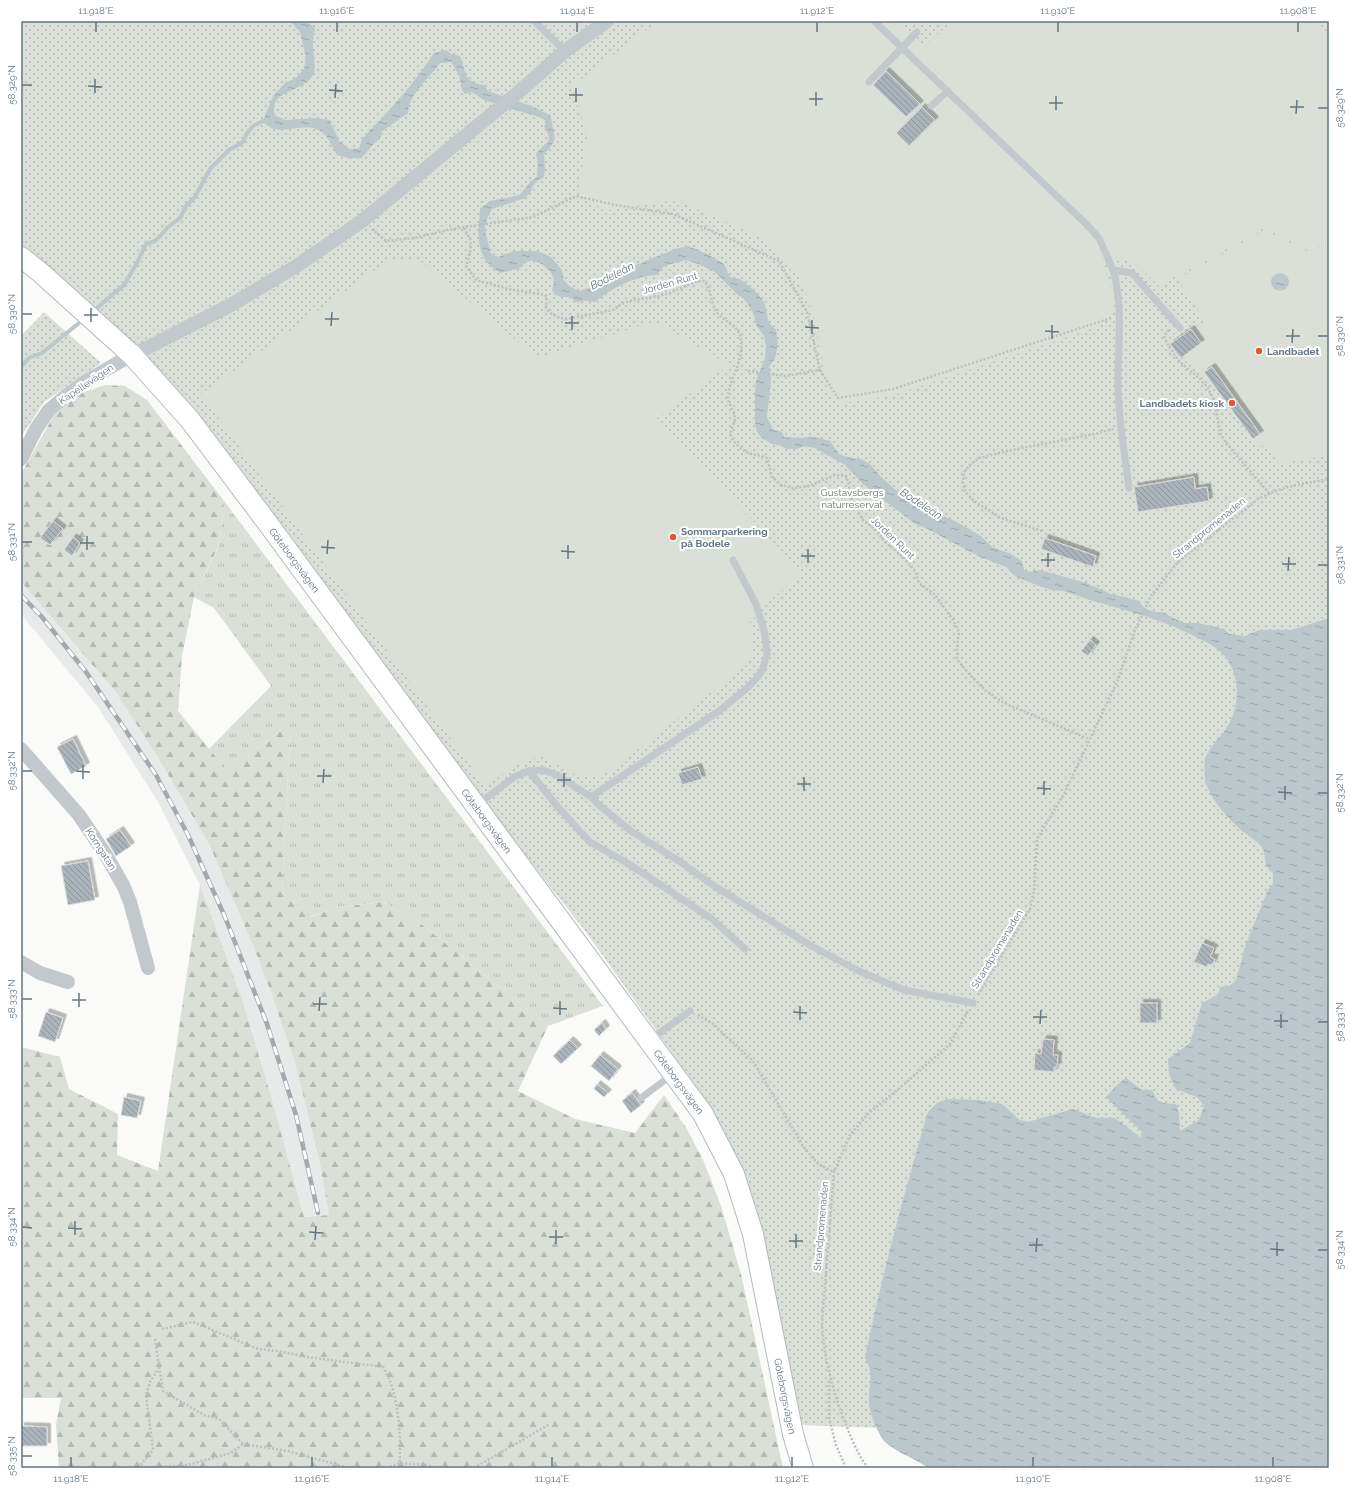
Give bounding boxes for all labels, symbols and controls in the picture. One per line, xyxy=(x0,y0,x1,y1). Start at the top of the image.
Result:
text: 11.918°E xyxy=(78,5,114,16)
text: 11.916°E xyxy=(319,5,355,16)
text: 11.914°E xyxy=(560,5,594,16)
text: 11.912°E xyxy=(800,5,834,16)
text: 11.910°E xyxy=(1040,5,1076,16)
text: 11.908°E xyxy=(1279,5,1317,16)
text: 58.329°N xyxy=(6,65,17,105)
text: 58.329°N xyxy=(1334,88,1345,128)
water label: Bodeleån xyxy=(588,259,636,293)
street label: Jorden Runt xyxy=(642,270,699,296)
text: 58.330°N xyxy=(6,294,17,334)
text: 58.330°N xyxy=(1334,316,1345,356)
marker: Landbadet xyxy=(1254,346,1264,356)
place label: Landbadet xyxy=(1267,346,1320,357)
street label: Kapellevägen xyxy=(57,362,116,406)
place label: Landbadets kiosk xyxy=(1140,398,1224,409)
marker: Landbadets kiosk xyxy=(1227,398,1237,408)
water label: Bodeleån xyxy=(898,486,944,522)
park label: Gustavsbergs naturreservat xyxy=(820,487,884,510)
street label: Strandpromenaden xyxy=(1171,495,1248,561)
street label: Jorden Runt xyxy=(869,515,917,562)
text: 58.331°N xyxy=(6,523,17,561)
street label: Göteborgsvägen xyxy=(267,526,322,594)
place label: Sommarparkering på Bodele xyxy=(681,526,767,549)
marker: Sommarparkering på Bodele xyxy=(668,532,678,542)
text: 58.331°N xyxy=(1334,546,1345,584)
text: 58.332°N xyxy=(6,751,17,791)
text: 58.332°N xyxy=(1334,773,1345,813)
street label: Göteborgsvägen xyxy=(460,786,514,855)
street label: Korngatan xyxy=(83,826,119,872)
street label: Strandpromenaden xyxy=(969,907,1025,990)
text: 58.333°N xyxy=(6,979,17,1019)
text: 58.333°N xyxy=(1334,1002,1345,1042)
street label: Göteborgsvägen xyxy=(652,1047,707,1116)
street label: Strandpromenaden xyxy=(812,1181,830,1271)
text: 58.334°N xyxy=(6,1207,17,1247)
text: 58.334°N xyxy=(1334,1230,1345,1270)
street label: Göteborgsvägen xyxy=(772,1357,798,1435)
text: 58.335°N xyxy=(6,1436,17,1476)
text: 11.918°E xyxy=(53,1473,89,1484)
text: 11.916°E xyxy=(294,1473,330,1484)
text: 11.914°E xyxy=(535,1473,569,1484)
text: 11.912°E xyxy=(775,1473,809,1484)
text: 11.910°E xyxy=(1015,1473,1051,1484)
text: 11.908°E xyxy=(1254,1473,1292,1484)

